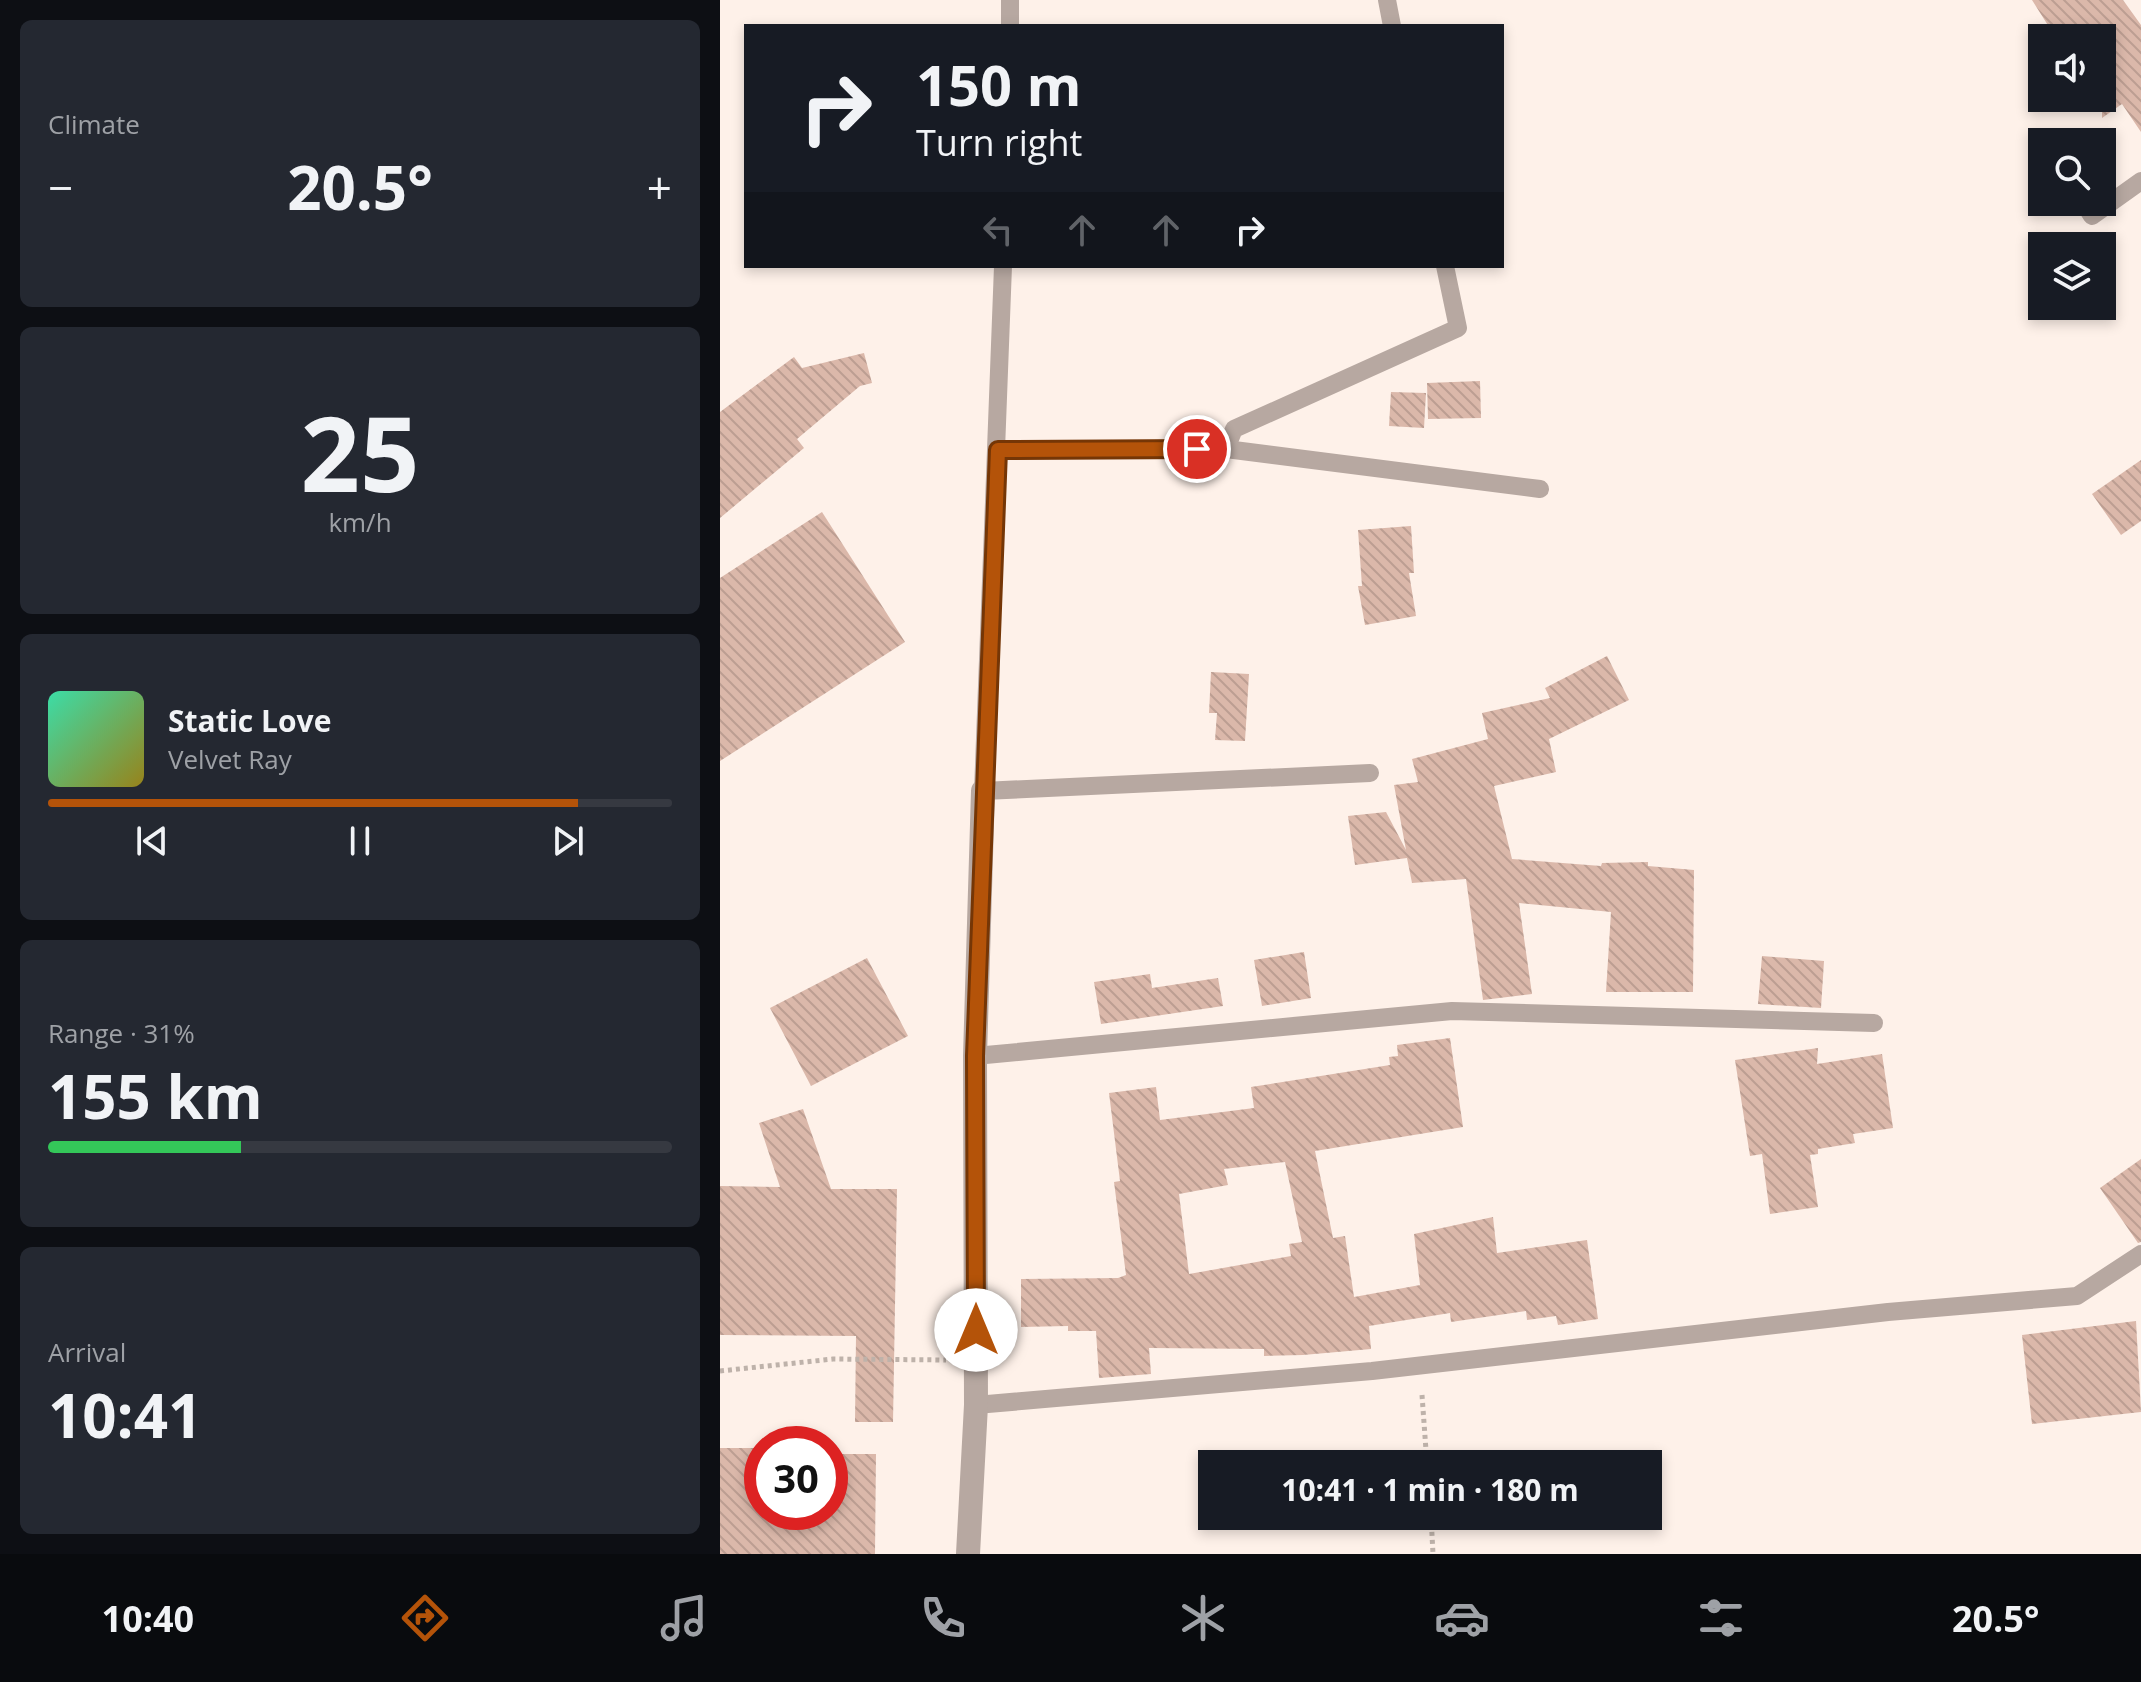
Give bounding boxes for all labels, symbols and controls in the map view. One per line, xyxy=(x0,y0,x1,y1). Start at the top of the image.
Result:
map controls xyxy=(2028,24,2116,320)
button: sound xyxy=(2028,24,2116,112)
text: 150 m xyxy=(916,46,1082,122)
icon: right xyxy=(784,56,888,160)
text: Climate xyxy=(48,106,140,142)
text: Turn right xyxy=(916,118,1082,167)
button: search xyxy=(2028,128,2116,216)
text: 20.5° xyxy=(287,146,433,228)
text: − xyxy=(48,157,73,217)
text: + xyxy=(647,157,672,217)
icon: left xyxy=(976,208,1020,252)
icon: ahead xyxy=(1060,208,1104,252)
icon: ahead xyxy=(1144,208,1188,252)
icon: right xyxy=(1228,208,1272,252)
button: layers xyxy=(2028,232,2116,320)
text: 25 xyxy=(301,381,419,522)
pin xyxy=(1163,415,1231,483)
icon: arrive xyxy=(1175,427,1219,471)
text: km/h xyxy=(328,504,392,540)
text: Static Love xyxy=(168,700,331,741)
text: Velvet Ray xyxy=(168,741,292,777)
icon: previous xyxy=(130,819,174,863)
icon: pause xyxy=(338,819,382,863)
icon: next xyxy=(546,819,590,863)
text: Range · 31% xyxy=(48,1015,195,1051)
text: 155 km xyxy=(48,1055,263,1137)
position arrow xyxy=(934,1288,1018,1372)
text: Arrival xyxy=(48,1334,126,1370)
text: 10:41 xyxy=(48,1374,202,1456)
speed limit sign: 30 xyxy=(744,1426,848,1530)
text: 10:41 · 1 min · 180 m xyxy=(1281,1469,1579,1510)
icon: directions xyxy=(397,1590,453,1646)
icon: music xyxy=(656,1590,712,1646)
icon: phone xyxy=(915,1590,971,1646)
icon: climate xyxy=(1175,1590,1231,1646)
icon: car xyxy=(1434,1590,1490,1646)
icon: filters xyxy=(1693,1590,1749,1646)
text: 10:40 xyxy=(102,1594,194,1643)
text: 20.5° xyxy=(1952,1594,2039,1643)

